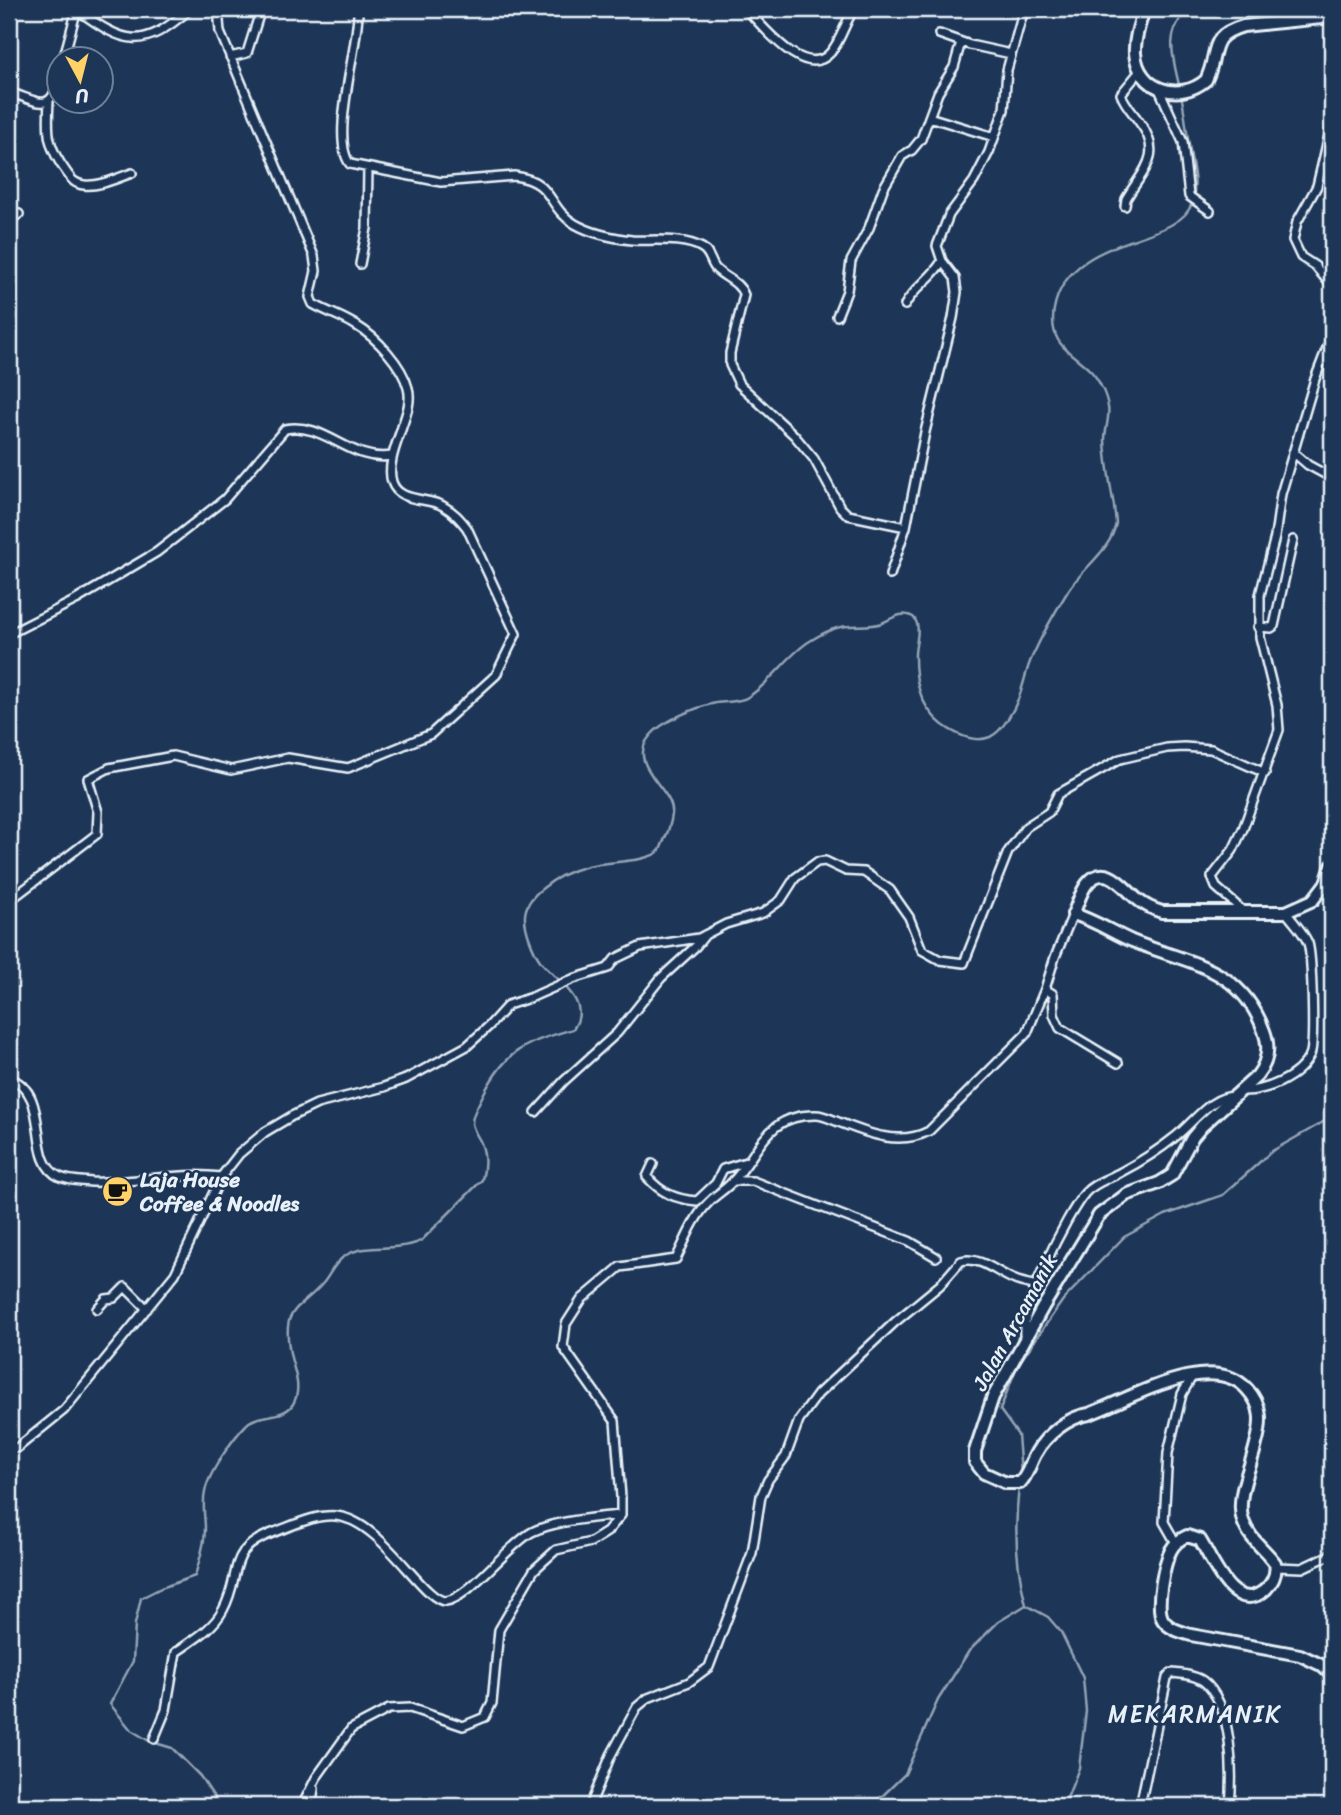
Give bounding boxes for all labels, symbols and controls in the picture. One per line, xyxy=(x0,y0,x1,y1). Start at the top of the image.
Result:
north arrow xyxy=(46,46,116,116)
text: U xyxy=(72,79,90,114)
place label: Laja House Coffee & Noodles xyxy=(139,1161,300,1223)
cafe icon: Laja House Coffee & Noodles xyxy=(100,1175,134,1209)
street label: Jalan Arcamanik xyxy=(961,1246,1069,1399)
district label: MEKARMANIK xyxy=(1108,1693,1282,1735)

